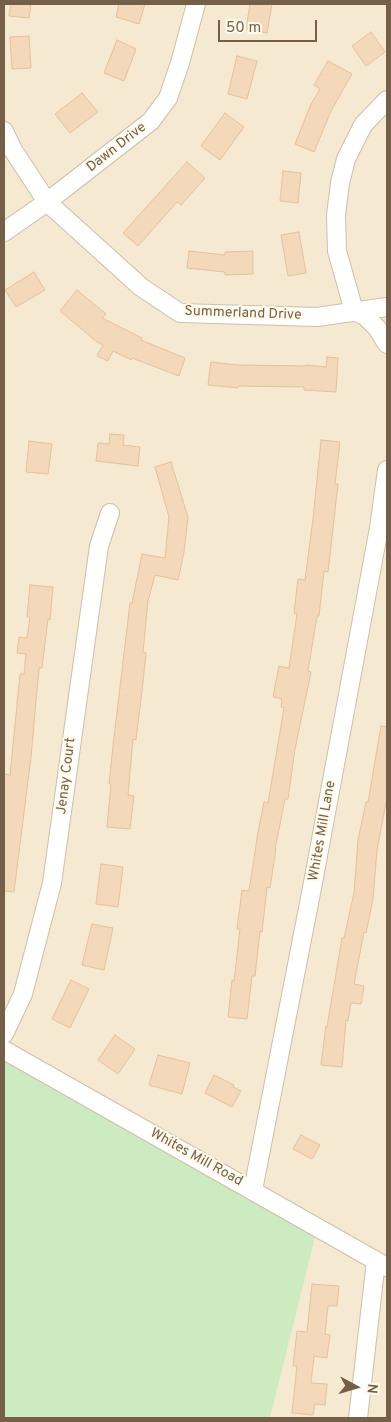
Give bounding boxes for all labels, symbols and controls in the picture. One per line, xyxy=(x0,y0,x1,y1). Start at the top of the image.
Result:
scale bar xyxy=(221,10,320,42)
text: 50 m xyxy=(226,19,261,38)
street label: Dawn Drive xyxy=(84,120,150,176)
street label: Summerland Drive xyxy=(184,304,302,324)
street label: Jenay Court xyxy=(54,737,80,815)
street label: Whites Mill Lane xyxy=(306,779,340,883)
street label: Whites Mill Road xyxy=(147,1126,245,1190)
north arrow xyxy=(331,1362,381,1412)
text: N xyxy=(362,1383,380,1395)

